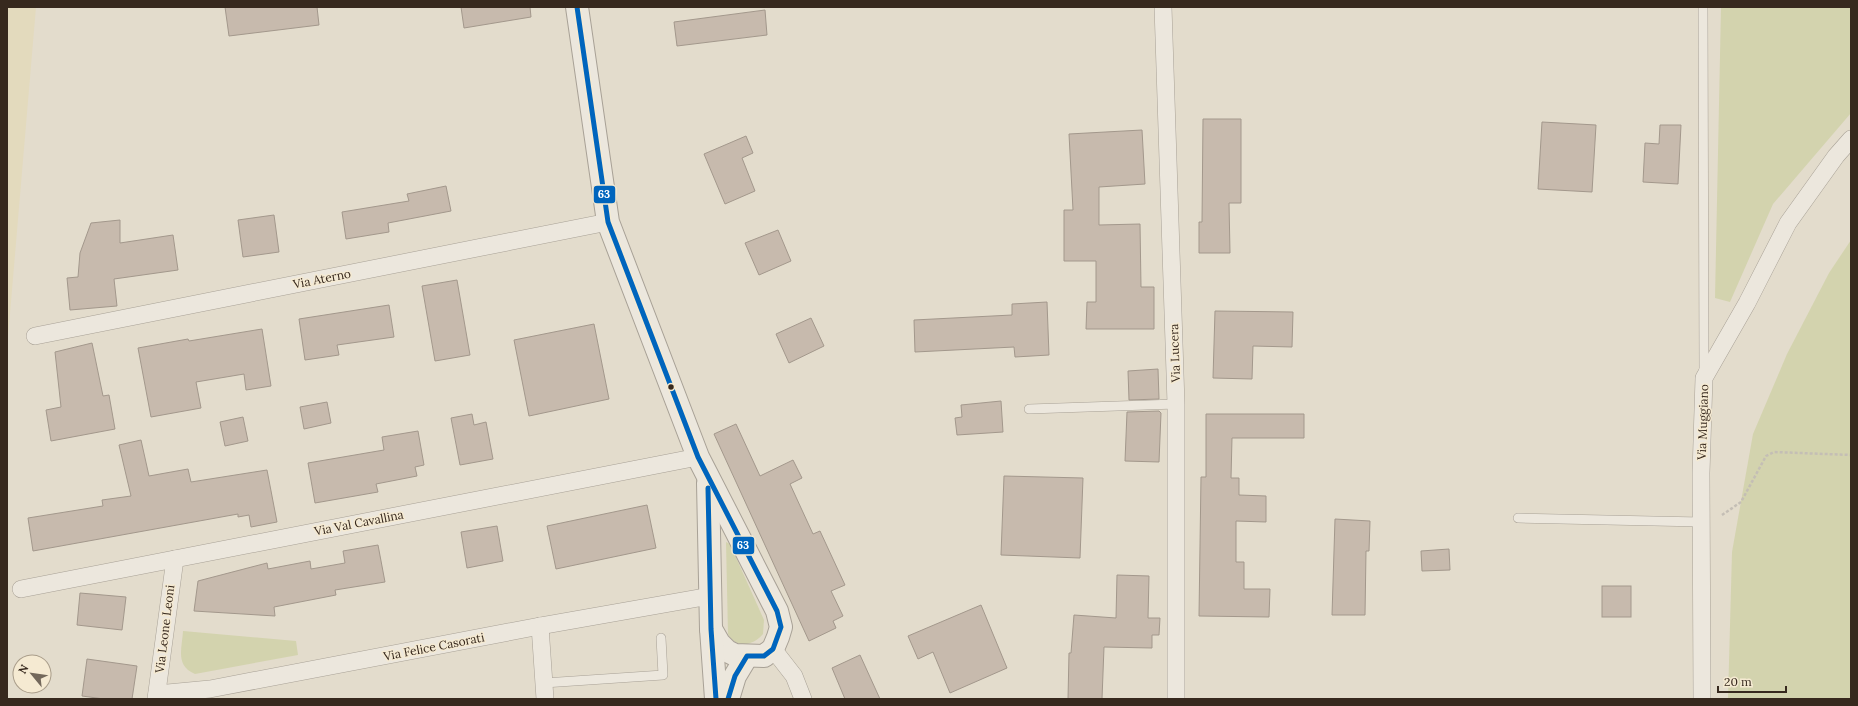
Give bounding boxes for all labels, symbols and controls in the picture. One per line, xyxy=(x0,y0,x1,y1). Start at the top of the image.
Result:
line badge: 63 xyxy=(593,185,616,204)
text: 63 xyxy=(598,187,610,201)
street label: Via Aterno xyxy=(291,266,352,292)
street label: Via Lucera xyxy=(1166,323,1183,384)
unlabelled marker xyxy=(666,382,676,392)
street label: Via Muggiano xyxy=(1694,384,1711,461)
street label: Via Val Cavallina xyxy=(312,507,405,539)
line badge: 63 xyxy=(732,536,755,555)
text: 63 xyxy=(737,538,749,552)
street label: Via Leone Leoni xyxy=(152,584,177,675)
street label: Via Felice Casorati xyxy=(381,629,486,664)
north arrow xyxy=(12,654,52,694)
text: N xyxy=(15,662,32,676)
scale bar xyxy=(1718,668,1786,694)
text: 20 m xyxy=(1724,674,1752,689)

